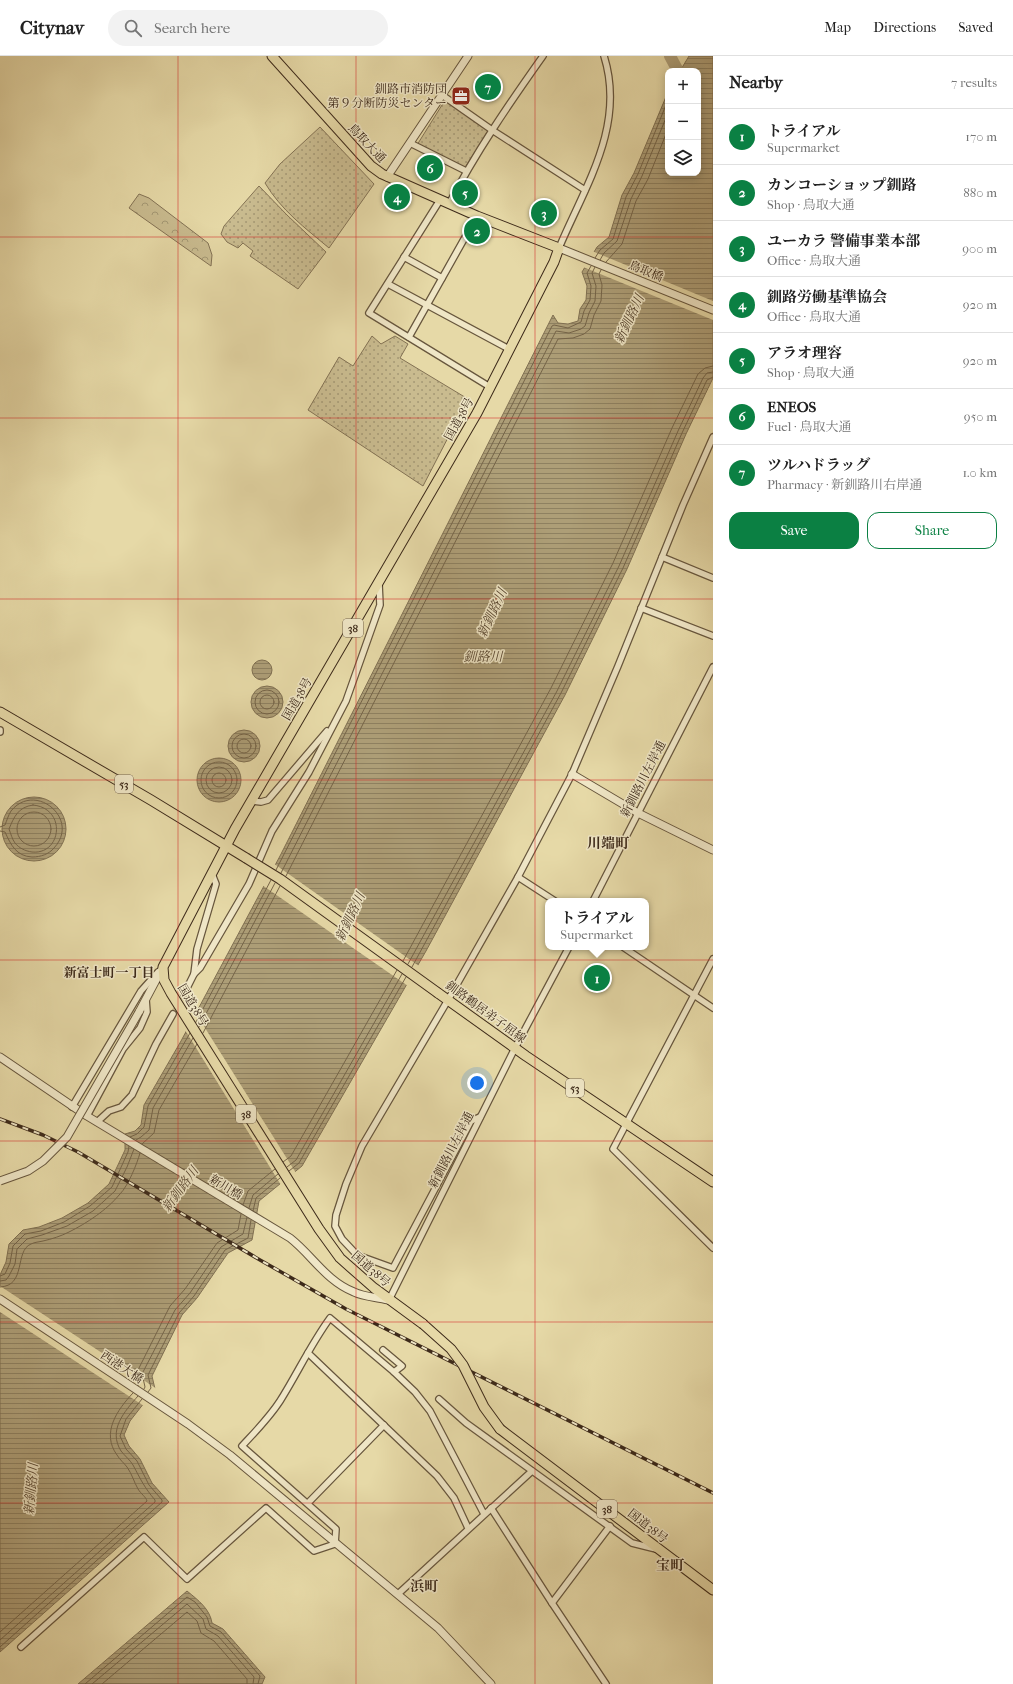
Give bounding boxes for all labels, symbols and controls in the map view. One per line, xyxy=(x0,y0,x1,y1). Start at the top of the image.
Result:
search box xyxy=(108,10,388,46)
text: Citynav xyxy=(20,17,84,39)
icon: search xyxy=(122,17,144,39)
text: Search here xyxy=(154,19,230,37)
text: Map xyxy=(824,19,851,36)
text: Directions xyxy=(873,19,936,36)
text: Saved xyxy=(958,19,993,36)
map controls xyxy=(665,68,701,176)
button: + xyxy=(665,68,701,104)
pin: 7 xyxy=(475,72,501,102)
text: Nearby xyxy=(729,72,783,92)
text: 7 results xyxy=(951,75,997,90)
place label: 釧路市消防団 第９分断防災センター xyxy=(327,82,447,110)
office icon: 釧路市消防団 第９分断防災センター xyxy=(450,85,472,107)
button: − xyxy=(665,104,701,140)
street label: 鳥取大通 xyxy=(345,121,389,165)
text: トライアル xyxy=(767,122,841,140)
text: 1 xyxy=(740,129,744,144)
text: 170 m xyxy=(965,129,997,144)
button: layers xyxy=(665,140,701,176)
text: Supermarket xyxy=(767,140,840,155)
pin: 6 xyxy=(417,153,443,183)
text: カンコーショップ釧路 xyxy=(767,176,916,194)
pin: 5 xyxy=(452,178,478,208)
pin: 4 xyxy=(384,182,410,212)
text: 2 xyxy=(739,185,745,200)
text: 880 m xyxy=(963,185,997,200)
text: Shop · 鳥取大通 xyxy=(767,197,855,212)
pin: 3 xyxy=(531,198,557,228)
pin: 2 xyxy=(464,216,490,246)
text: ユーカラ 警備事業本部 xyxy=(767,232,920,250)
text: 3 xyxy=(739,241,745,256)
text: 900 m xyxy=(962,241,997,256)
text: Office · 鳥取大通 xyxy=(767,253,861,268)
street label: 鳥取橋 xyxy=(627,258,665,284)
text: 釧路労働基準協会 xyxy=(767,288,887,306)
water label: 新釧路川 xyxy=(611,290,648,346)
text: 4 xyxy=(738,297,746,312)
text: 920 m xyxy=(963,297,997,312)
text: Office · 鳥取大通 xyxy=(767,309,861,324)
text: アラオ理容 xyxy=(767,344,842,362)
text: 5 xyxy=(739,353,745,368)
text: 920 m xyxy=(963,353,997,368)
text: Shop · 鳥取大通 xyxy=(767,365,855,380)
street label: 国道38号 xyxy=(441,395,477,443)
text: ENEOS xyxy=(767,398,816,416)
text: 6 xyxy=(738,409,746,424)
text: 950 m xyxy=(964,409,997,424)
text: Fuel · 鳥取大通 xyxy=(767,419,851,434)
text: ツルハドラッグ xyxy=(767,456,870,474)
text: 7 xyxy=(739,465,745,480)
text: 1.0 km xyxy=(962,465,997,480)
text: Pharmacy · 新釧路川右岸通 xyxy=(767,477,922,492)
button: Save xyxy=(729,512,859,549)
button: Share xyxy=(867,512,997,549)
water label: 新釧路川 xyxy=(474,584,511,640)
road number: 38 xyxy=(343,619,363,637)
water label: 釧路川 xyxy=(463,649,504,664)
street label: 国道38号 xyxy=(279,675,315,723)
street label: 新釧路川左岸通 xyxy=(618,738,668,820)
road number: 53 xyxy=(115,775,133,793)
district label: 川端町 xyxy=(587,835,630,852)
water label: 新釧路川 xyxy=(332,888,369,944)
popup xyxy=(545,898,649,950)
text: トライアル xyxy=(560,909,634,927)
text: Supermarket xyxy=(560,927,633,942)
pin: 1 xyxy=(584,963,610,993)
district label: 新富士町一丁目 xyxy=(63,965,155,980)
street label: 釧路鶴居弟子屈線 xyxy=(443,978,529,1046)
street label: 国道38号 xyxy=(175,981,211,1029)
your location xyxy=(467,1073,487,1093)
road number: 53 xyxy=(566,1079,584,1097)
road number: 38 xyxy=(236,1105,256,1123)
street label: 新釧路川左岸通 xyxy=(426,1109,476,1191)
water label: 新釧路川 xyxy=(159,1162,203,1214)
street label: 新川橋 xyxy=(207,1172,245,1202)
street label: 国道38号 xyxy=(349,1248,393,1290)
street label: 西港大橋 xyxy=(98,1348,146,1386)
water label: 新釧路川 xyxy=(21,1460,41,1516)
road number: 38 xyxy=(597,1500,617,1518)
street label: 国道38号 xyxy=(625,1506,671,1546)
district label: 宝町 xyxy=(656,1557,685,1574)
district label: 浜町 xyxy=(410,1578,439,1595)

